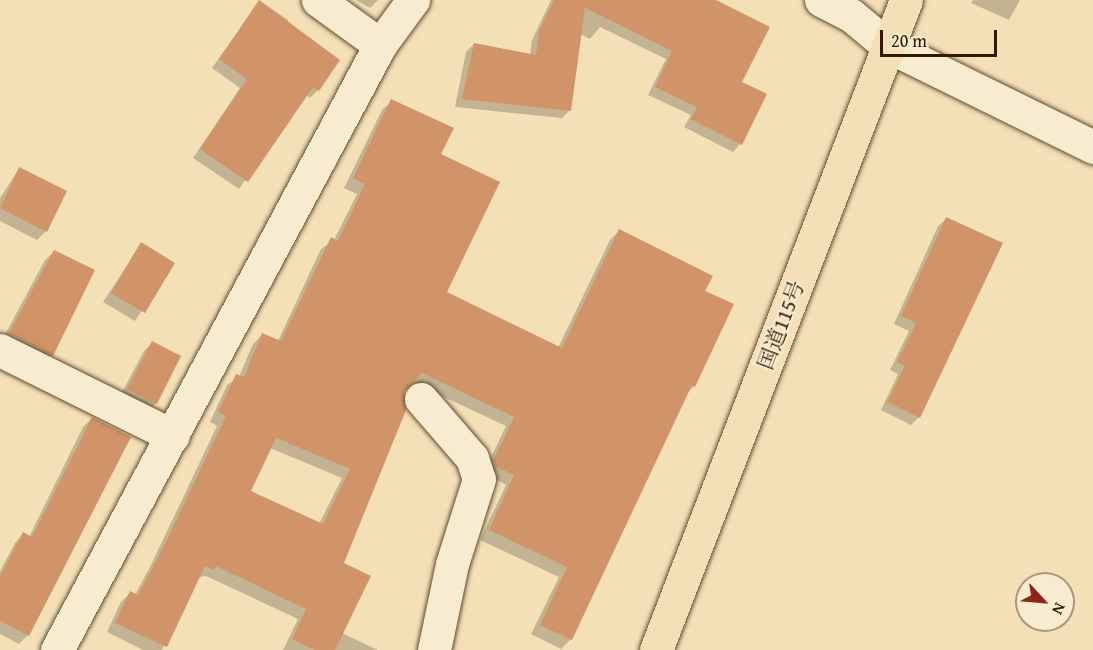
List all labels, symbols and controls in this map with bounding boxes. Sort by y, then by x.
scale bar [883,18,1000,56]
text: 20 m [891,27,927,54]
street label: 国道115号 [753,277,809,373]
north arrow [1015,572,1075,632]
text: N [1046,599,1073,619]

